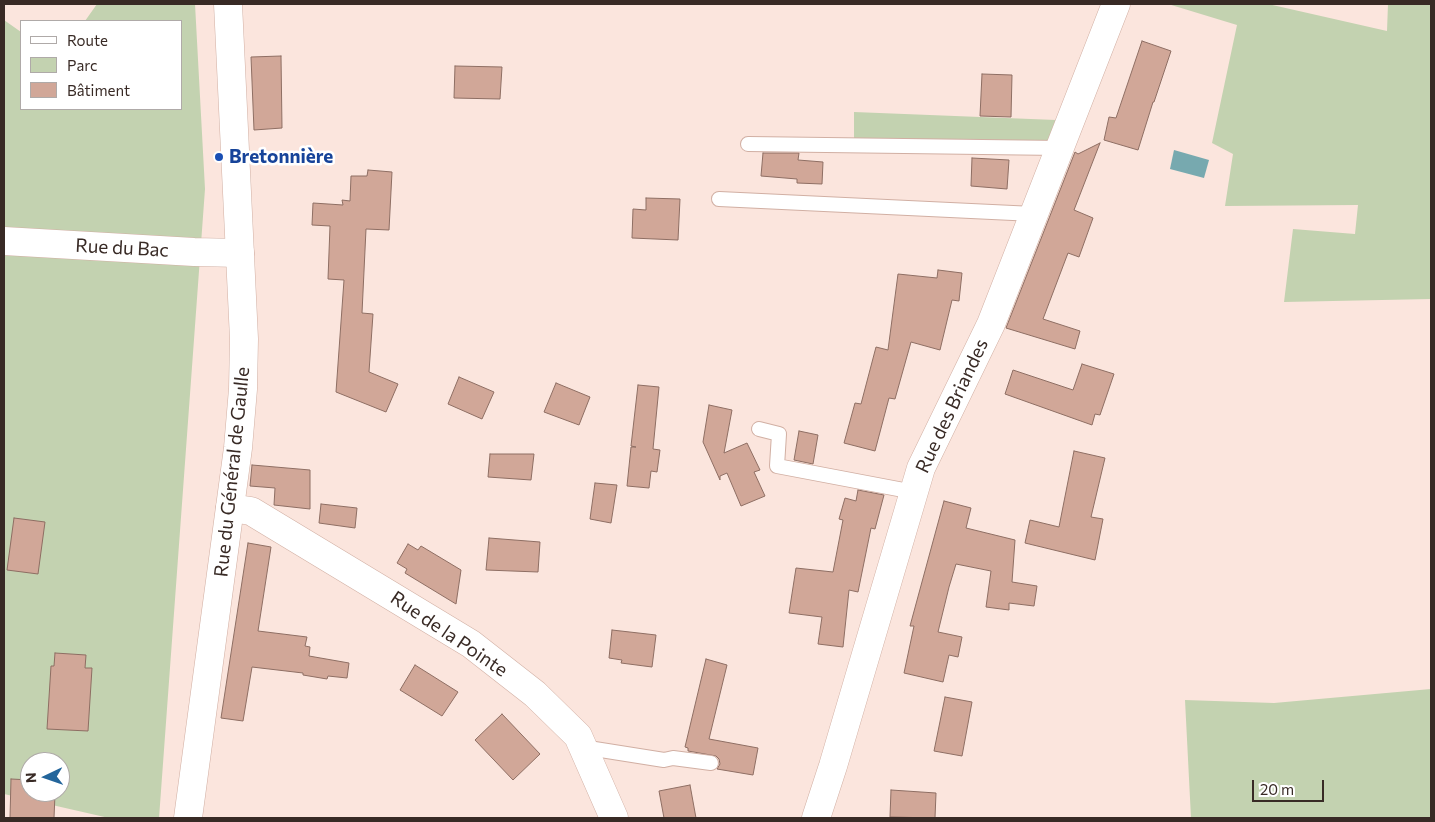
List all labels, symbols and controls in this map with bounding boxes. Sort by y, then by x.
legend [20,20,182,110]
text: Route [67,31,108,49]
text: Parc [67,56,97,74]
text: Bâtiment [67,81,130,99]
place label: Bretonnière [229,146,333,168]
marker: Bretonnière [213,151,225,163]
street label: Rue du Bac [75,234,169,262]
street label: Rue des Briandes [911,335,993,477]
street label: Rue du Général de Gaulle [210,366,254,578]
street label: Rue de la Pointe [386,586,512,682]
north arrow [20,752,70,802]
scale bar [1255,770,1328,802]
text: N [22,772,39,783]
text: 20 m [1260,780,1294,798]

